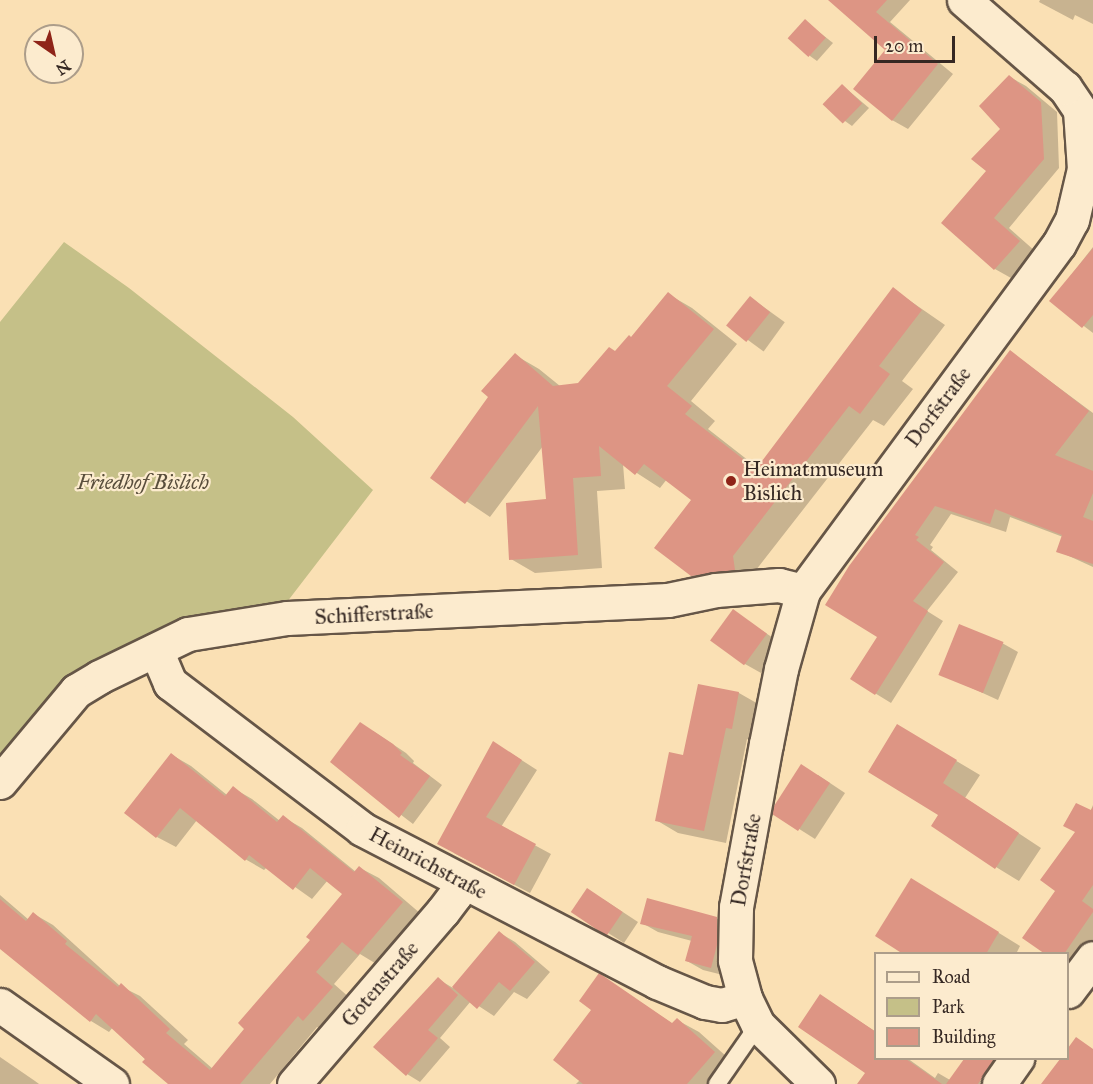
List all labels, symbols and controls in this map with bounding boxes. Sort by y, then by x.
north arrow [24,24,84,84]
scale bar [877,24,958,62]
text: 20 m [885,35,923,57]
text: N [52,56,74,79]
street label: Dorfstraße [900,362,976,452]
place label: Heimatmuseum Bislich [743,456,883,506]
park label: Friedhof Bislich [77,469,209,495]
marker: Heimatmuseum Bislich [724,474,738,488]
street label: Schifferstraße [314,598,434,630]
street label: Dorfstraße [725,812,767,908]
street label: Heinrichstraße [365,822,491,904]
street label: Gotenstraße [336,936,424,1032]
legend [874,952,1069,1060]
text: Road [932,966,970,988]
text: Park [932,996,965,1018]
text: Building [932,1026,995,1048]

